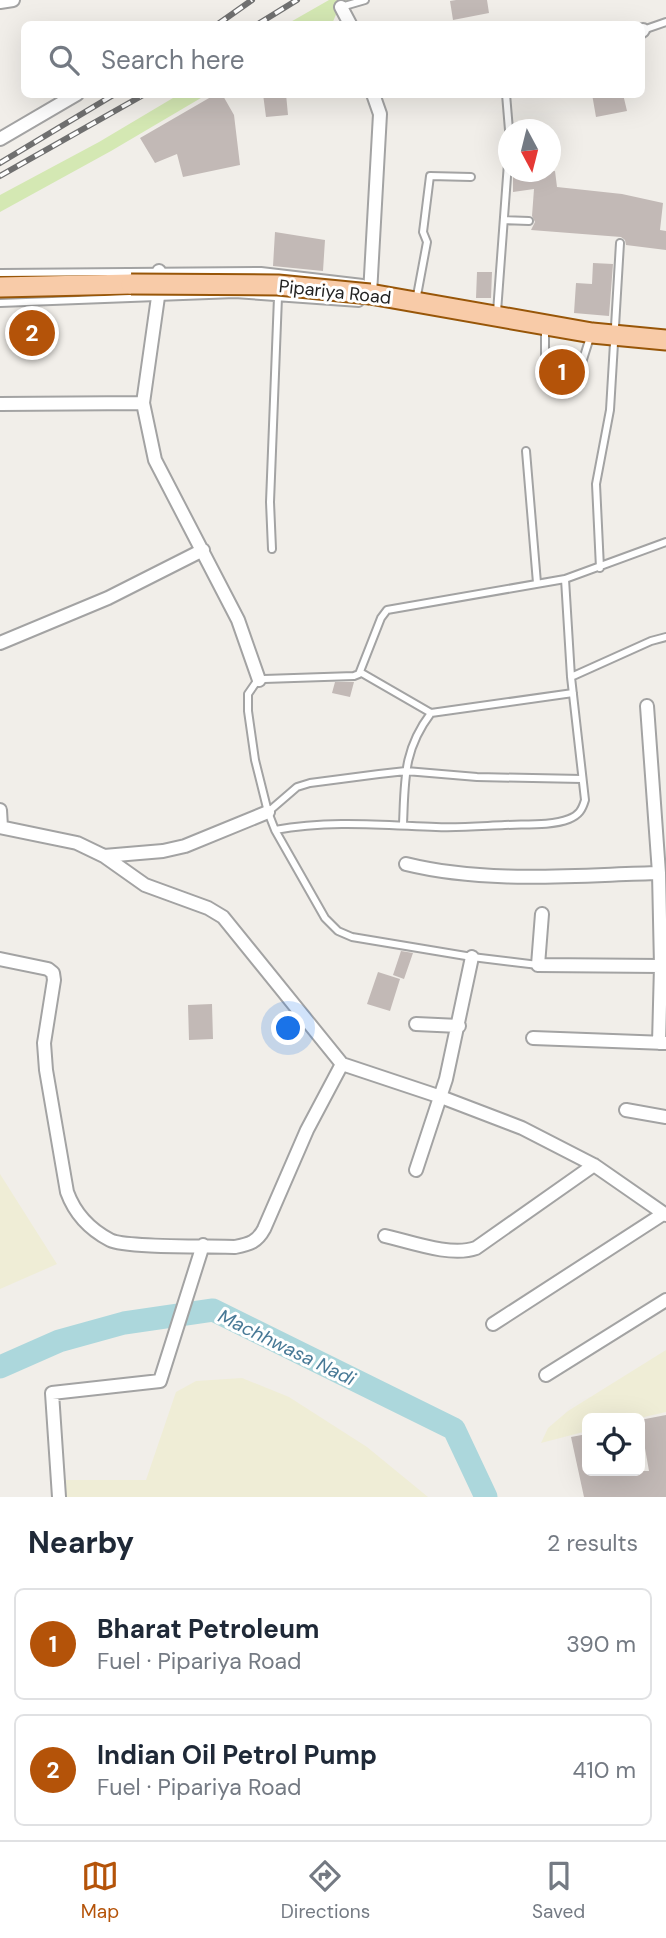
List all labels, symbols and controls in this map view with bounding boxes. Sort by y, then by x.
search box [21,21,645,98]
icon: search [45,41,83,79]
text: Search here [101,43,244,77]
north arrow [498,119,561,182]
street label: Pipariya Road [278,274,392,310]
pin: 2 [9,307,55,359]
pin: 1 [539,346,585,398]
your location [271,1011,305,1045]
water label: Machhwasa Nadi [214,1303,360,1392]
map controls [582,1413,645,1476]
button: locate [582,1413,645,1476]
text: Nearby [28,1523,134,1562]
text: 2 results [547,1528,638,1558]
text: Bharat Petroleum [97,1612,319,1646]
text: 1 [49,1629,57,1659]
text: 390 m [566,1629,636,1659]
text: Fuel · Pipariya Road [97,1646,302,1676]
text: Indian Oil Petrol Pump [97,1738,377,1772]
text: 2 [46,1755,60,1785]
text: 410 m [573,1755,636,1785]
text: Fuel · Pipariya Road [97,1772,302,1802]
tab: Map [81,1857,119,1924]
tab: Directions [281,1857,370,1924]
tab: Saved [532,1857,585,1924]

